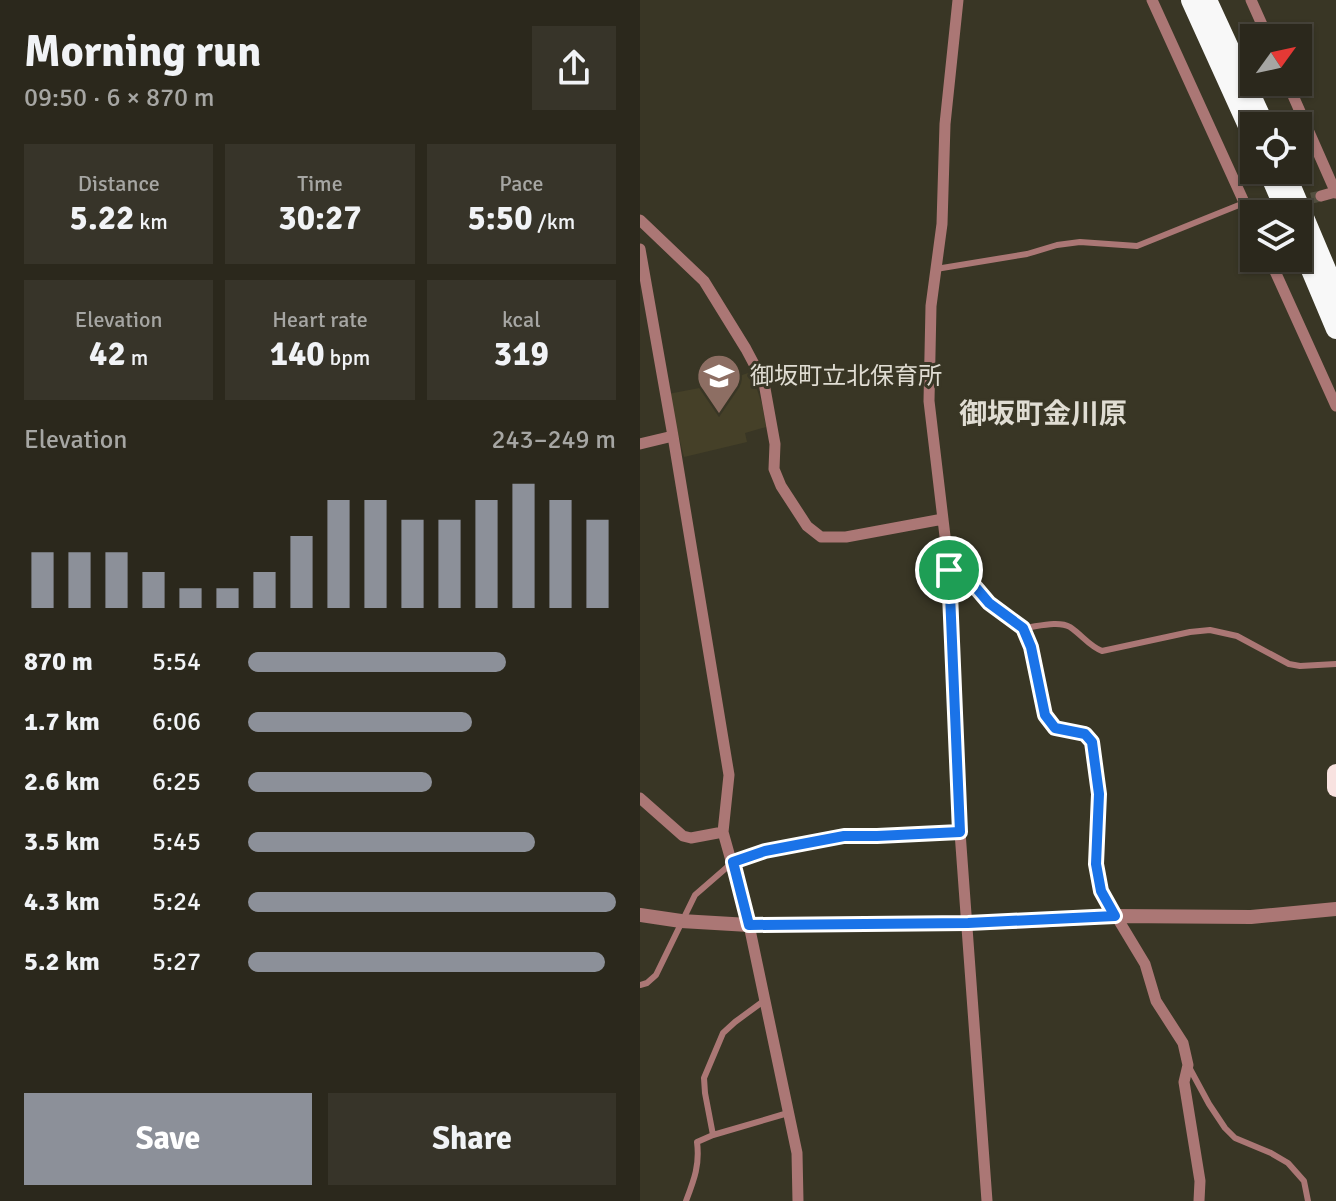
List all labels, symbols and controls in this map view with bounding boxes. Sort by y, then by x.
north arrow [1240,24,1312,96]
map controls [1240,24,1312,272]
text: Morning run [24,25,261,79]
button: share [532,26,616,110]
text: 09:50 · 6 × 870 m [24,82,215,114]
button: locate [1240,112,1312,184]
text: Distance [78,170,160,197]
text: Time [297,170,343,197]
text: Pace [499,170,543,197]
text: 5.22 [70,197,134,239]
text: 30:27 [278,197,362,239]
text: 5:50 [467,197,533,239]
button: layers [1240,200,1312,272]
text: km [134,208,168,235]
text: /km [533,208,575,235]
text: Elevation [75,306,162,333]
text: Heart rate [272,306,368,333]
text: kcal [502,306,541,333]
text: 42 [89,333,126,375]
text: 140 [270,333,325,375]
text: 319 [494,333,549,375]
text: m [126,344,148,371]
text: bpm [325,344,370,371]
school or university icon: 御坂町立北保育所 [695,352,743,415]
place label: 御坂町立北保育所 [750,361,942,391]
district label: 御坂町金川原 [959,397,1127,431]
text: Elevation [24,424,128,456]
text: 243–249 m [492,424,616,456]
pin [915,536,983,604]
icon: arrive [927,548,971,592]
text: 870 m [24,646,93,678]
text: 5:54 [152,646,201,678]
text: 1.7 km [24,706,100,738]
text: 6:06 [152,706,201,738]
text: 2.6 km [24,766,100,798]
text: 6:25 [152,766,201,798]
text: 3.5 km [24,826,100,858]
text: 5:45 [152,826,201,858]
text: 4.3 km [24,886,100,918]
text: 5:24 [152,886,201,918]
text: 5.2 km [24,946,100,978]
text: 5:27 [152,946,201,978]
button: Save [24,1093,312,1185]
button: Share [328,1093,616,1185]

